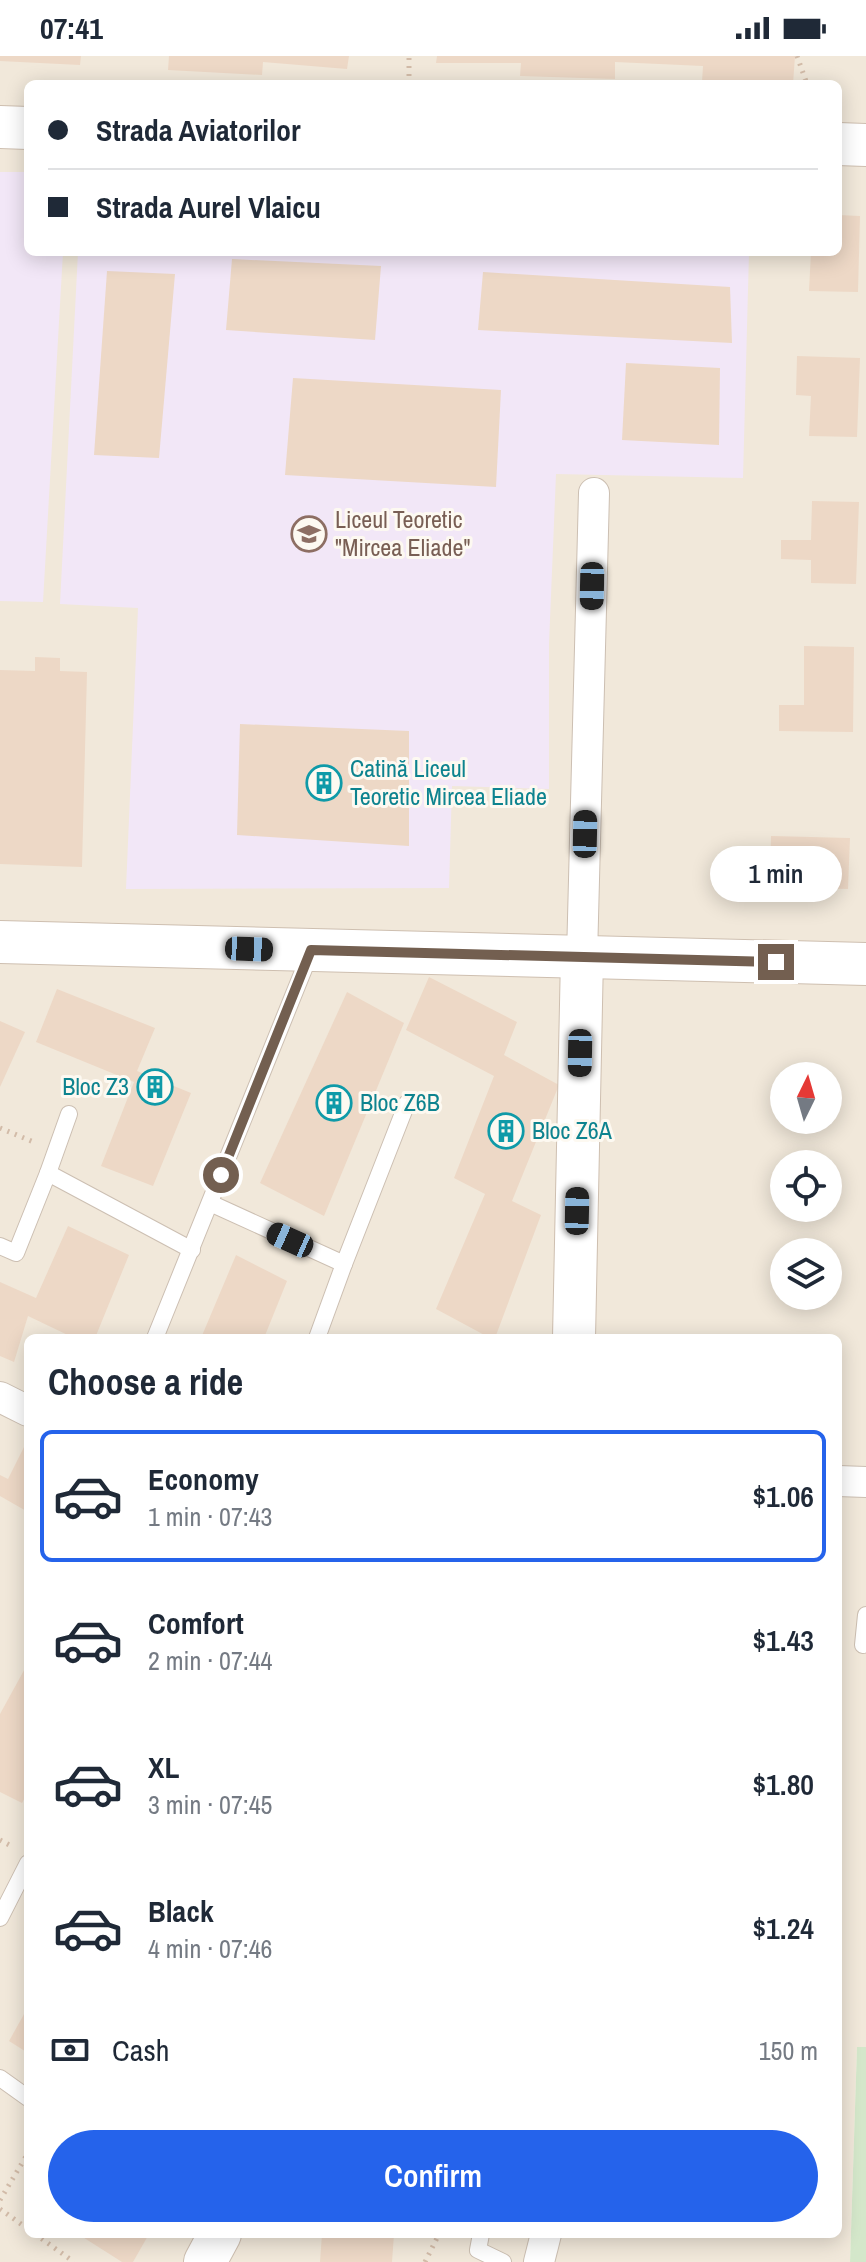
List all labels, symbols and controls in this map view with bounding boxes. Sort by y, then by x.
text: 07:41 [40,8,103,48]
text: Strada Aviatorilor [96,110,301,150]
text: Strada Aurel Vlaicu [96,187,321,227]
place label: Liceul Teoretic "Mircea Eliade" [335,503,470,563]
school or university icon: Liceul Teoretic "Mircea Eliade" [290,515,328,553]
car [580,562,604,610]
place label: Catină Liceul Teoretic Mircea Eliade [350,752,547,812]
building icon: Catină Liceul Teoretic Mircea Eliade [305,764,343,802]
car [573,810,597,858]
callout: 1 min [710,846,842,902]
text: 1 min [749,856,803,891]
car [225,936,273,962]
route end [758,944,794,980]
car [568,1029,592,1077]
north arrow [770,1062,842,1134]
map controls [770,1062,842,1310]
building icon: Bloc Z3 [136,1068,174,1106]
place label: Bloc Z3 [62,1070,129,1102]
building icon: Bloc Z6B [315,1084,353,1122]
place label: Bloc Z6B [360,1086,440,1118]
building icon: Bloc Z6A [487,1112,525,1150]
place label: Bloc Z6A [532,1114,613,1146]
button: locate [770,1150,842,1222]
route start [203,1157,239,1193]
car [565,1187,589,1235]
car [263,1219,317,1261]
button: layers [770,1238,842,1310]
text: Choose a ride [48,1358,243,1406]
text: Economy [148,1459,259,1499]
icon: car [52,1460,124,1532]
text: $1.06 [752,1476,814,1516]
text: 1 min · 07:43 [148,1499,272,1534]
text: Comfort [148,1603,244,1643]
icon: car [52,1604,124,1676]
text: $1.43 [752,1620,814,1660]
text: 2 min · 07:44 [148,1643,272,1678]
text: XL [148,1747,179,1787]
icon: car [52,1748,124,1820]
text: $1.80 [752,1764,814,1804]
text: 3 min · 07:45 [148,1787,272,1822]
text: Black [148,1891,214,1931]
icon: car [52,1892,124,1964]
text: $1.24 [752,1908,814,1948]
text: 4 min · 07:46 [148,1931,272,1966]
icon: cash [48,2028,92,2072]
text: Cash [112,2030,169,2070]
text: 150 m [759,2033,818,2068]
button: Confirm [48,2130,818,2222]

